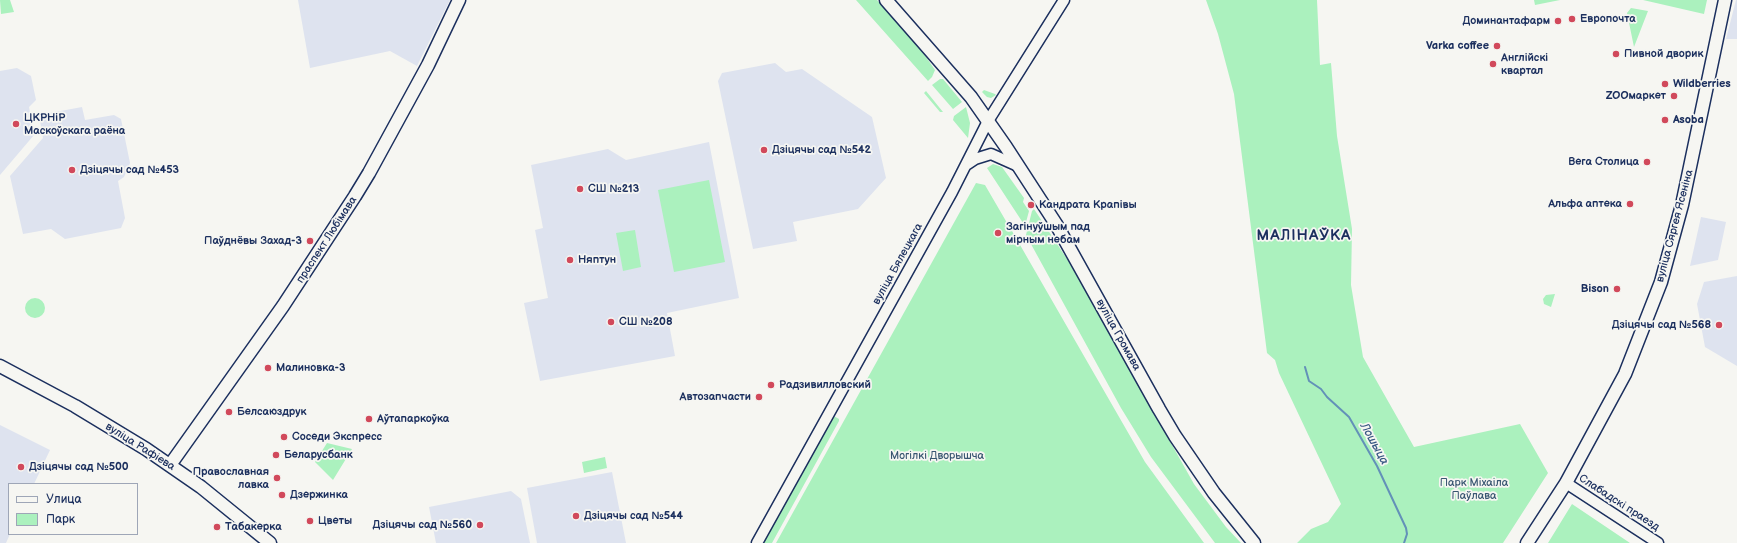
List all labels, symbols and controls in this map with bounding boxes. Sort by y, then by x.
place label: Европочта [1580,12,1636,26]
place label: Доминантафарм [1463,14,1550,28]
marker: Европочта [1567,14,1577,24]
marker: Доминантафарм [1553,16,1563,26]
place label: Varka coffee [1426,39,1489,53]
marker: Varka coffee [1492,41,1502,51]
place label: Пивной дворик [1624,47,1703,61]
marker: Пивной дворик [1611,49,1621,59]
place label: Англійскі квартал [1501,51,1548,77]
marker: Англійскі квартал [1488,59,1498,69]
place label: Wildberries [1673,77,1731,91]
marker: Wildberries [1660,79,1670,89]
place label: ZOOмаркет [1606,89,1666,103]
marker: ZOOмаркет [1669,91,1679,101]
place label: ЦКРНіР Маскоўскага раёна [24,111,125,137]
place label: Asoba [1673,113,1704,127]
marker: Asoba [1660,115,1670,125]
marker: ЦКРНіР Маскоўскага раёна [11,119,21,129]
place label: Дзіцячы сад №542 [772,143,871,157]
marker: Дзіцячы сад №542 [759,145,769,155]
place label: Вега Столица [1568,155,1639,169]
marker: Вега Столица [1642,157,1652,167]
place label: Дзіцячы сад №453 [80,163,179,177]
marker: Дзіцячы сад №453 [67,165,77,175]
street label: вуліца Сяргея Ясеніна [1654,168,1696,284]
place label: СШ №213 [588,182,639,196]
marker: СШ №213 [575,184,585,194]
street label: праспект Любімава [294,194,360,286]
place label: Альфа аптека [1548,197,1622,211]
place label: Кандрата Крапівы [1039,198,1137,212]
marker: Альфа аптека [1625,199,1635,209]
marker: Кандрата Крапівы [1026,200,1036,210]
place label: Загінуўшым пад мірным небам [1006,220,1090,246]
street label: вуліца Бялецкага [870,221,926,307]
district label: МАЛІНАЎКА [1257,227,1351,245]
marker: Загінуўшым пад мірным небам [993,228,1003,238]
place label: Паўднёвы Захад-3 [204,234,302,248]
marker: Паўднёвы Захад-3 [305,236,315,246]
place label: Няптун [578,253,616,267]
marker: Няптун [565,255,575,265]
place label: Bison [1581,282,1609,296]
marker: Bison [1612,284,1622,294]
street label: вуліца Громава [1093,297,1143,373]
place label: СШ №208 [619,315,673,329]
marker: СШ №208 [606,317,616,327]
place label: Дзіцячы сад №568 [1612,318,1711,332]
marker: Дзіцячы сад №568 [1714,320,1724,330]
place label: Малиновка-3 [276,361,345,375]
marker: Малиновка-3 [263,363,273,373]
place label: Радзивилловский [779,378,871,392]
marker: Радзивилловский [766,380,776,390]
place label: Автозапчасти [680,390,751,404]
marker: Автозапчасти [754,392,764,402]
place label: Белсаюздрук [237,405,307,419]
marker: Белсаюздрук [224,407,234,417]
place label: Аўтапаркоўка [377,412,449,426]
marker: Аўтапаркоўка [364,414,374,424]
street label: вуліца Рафіева [103,420,177,474]
water label: Лошыца [1357,420,1391,468]
place label: Соседи Экспресс [292,430,382,444]
marker: Соседи Экспресс [279,432,289,442]
place label: Беларусбанк [284,448,353,462]
park label: Могілкі Дворышча [890,449,984,463]
marker: Беларусбанк [271,450,281,460]
place label: Дзіцячы сад №500 [29,460,129,474]
marker: Дзіцячы сад №500 [16,462,26,472]
place label: Православная лавка [193,465,269,491]
street label: Слабадскі праезд [1576,472,1662,534]
marker: Православная лавка [272,473,282,483]
park label: Парк Міхаіла Паўлава [1440,476,1508,502]
legend [8,483,138,535]
place label: Дзержинка [290,488,348,502]
marker: Дзержинка [277,490,287,500]
text: Улица [46,492,82,507]
place label: Дзіцячы сад №544 [584,509,683,523]
marker: Дзіцячы сад №544 [571,511,581,521]
text: Парк [46,512,75,527]
place label: Цветы [318,514,352,528]
marker: Цветы [305,516,315,526]
place label: Дзіцячы сад №560 [372,518,472,532]
place label: Табакерка [225,520,282,534]
marker: Дзіцячы сад №560 [475,520,485,530]
marker: Табакерка [212,522,222,532]

